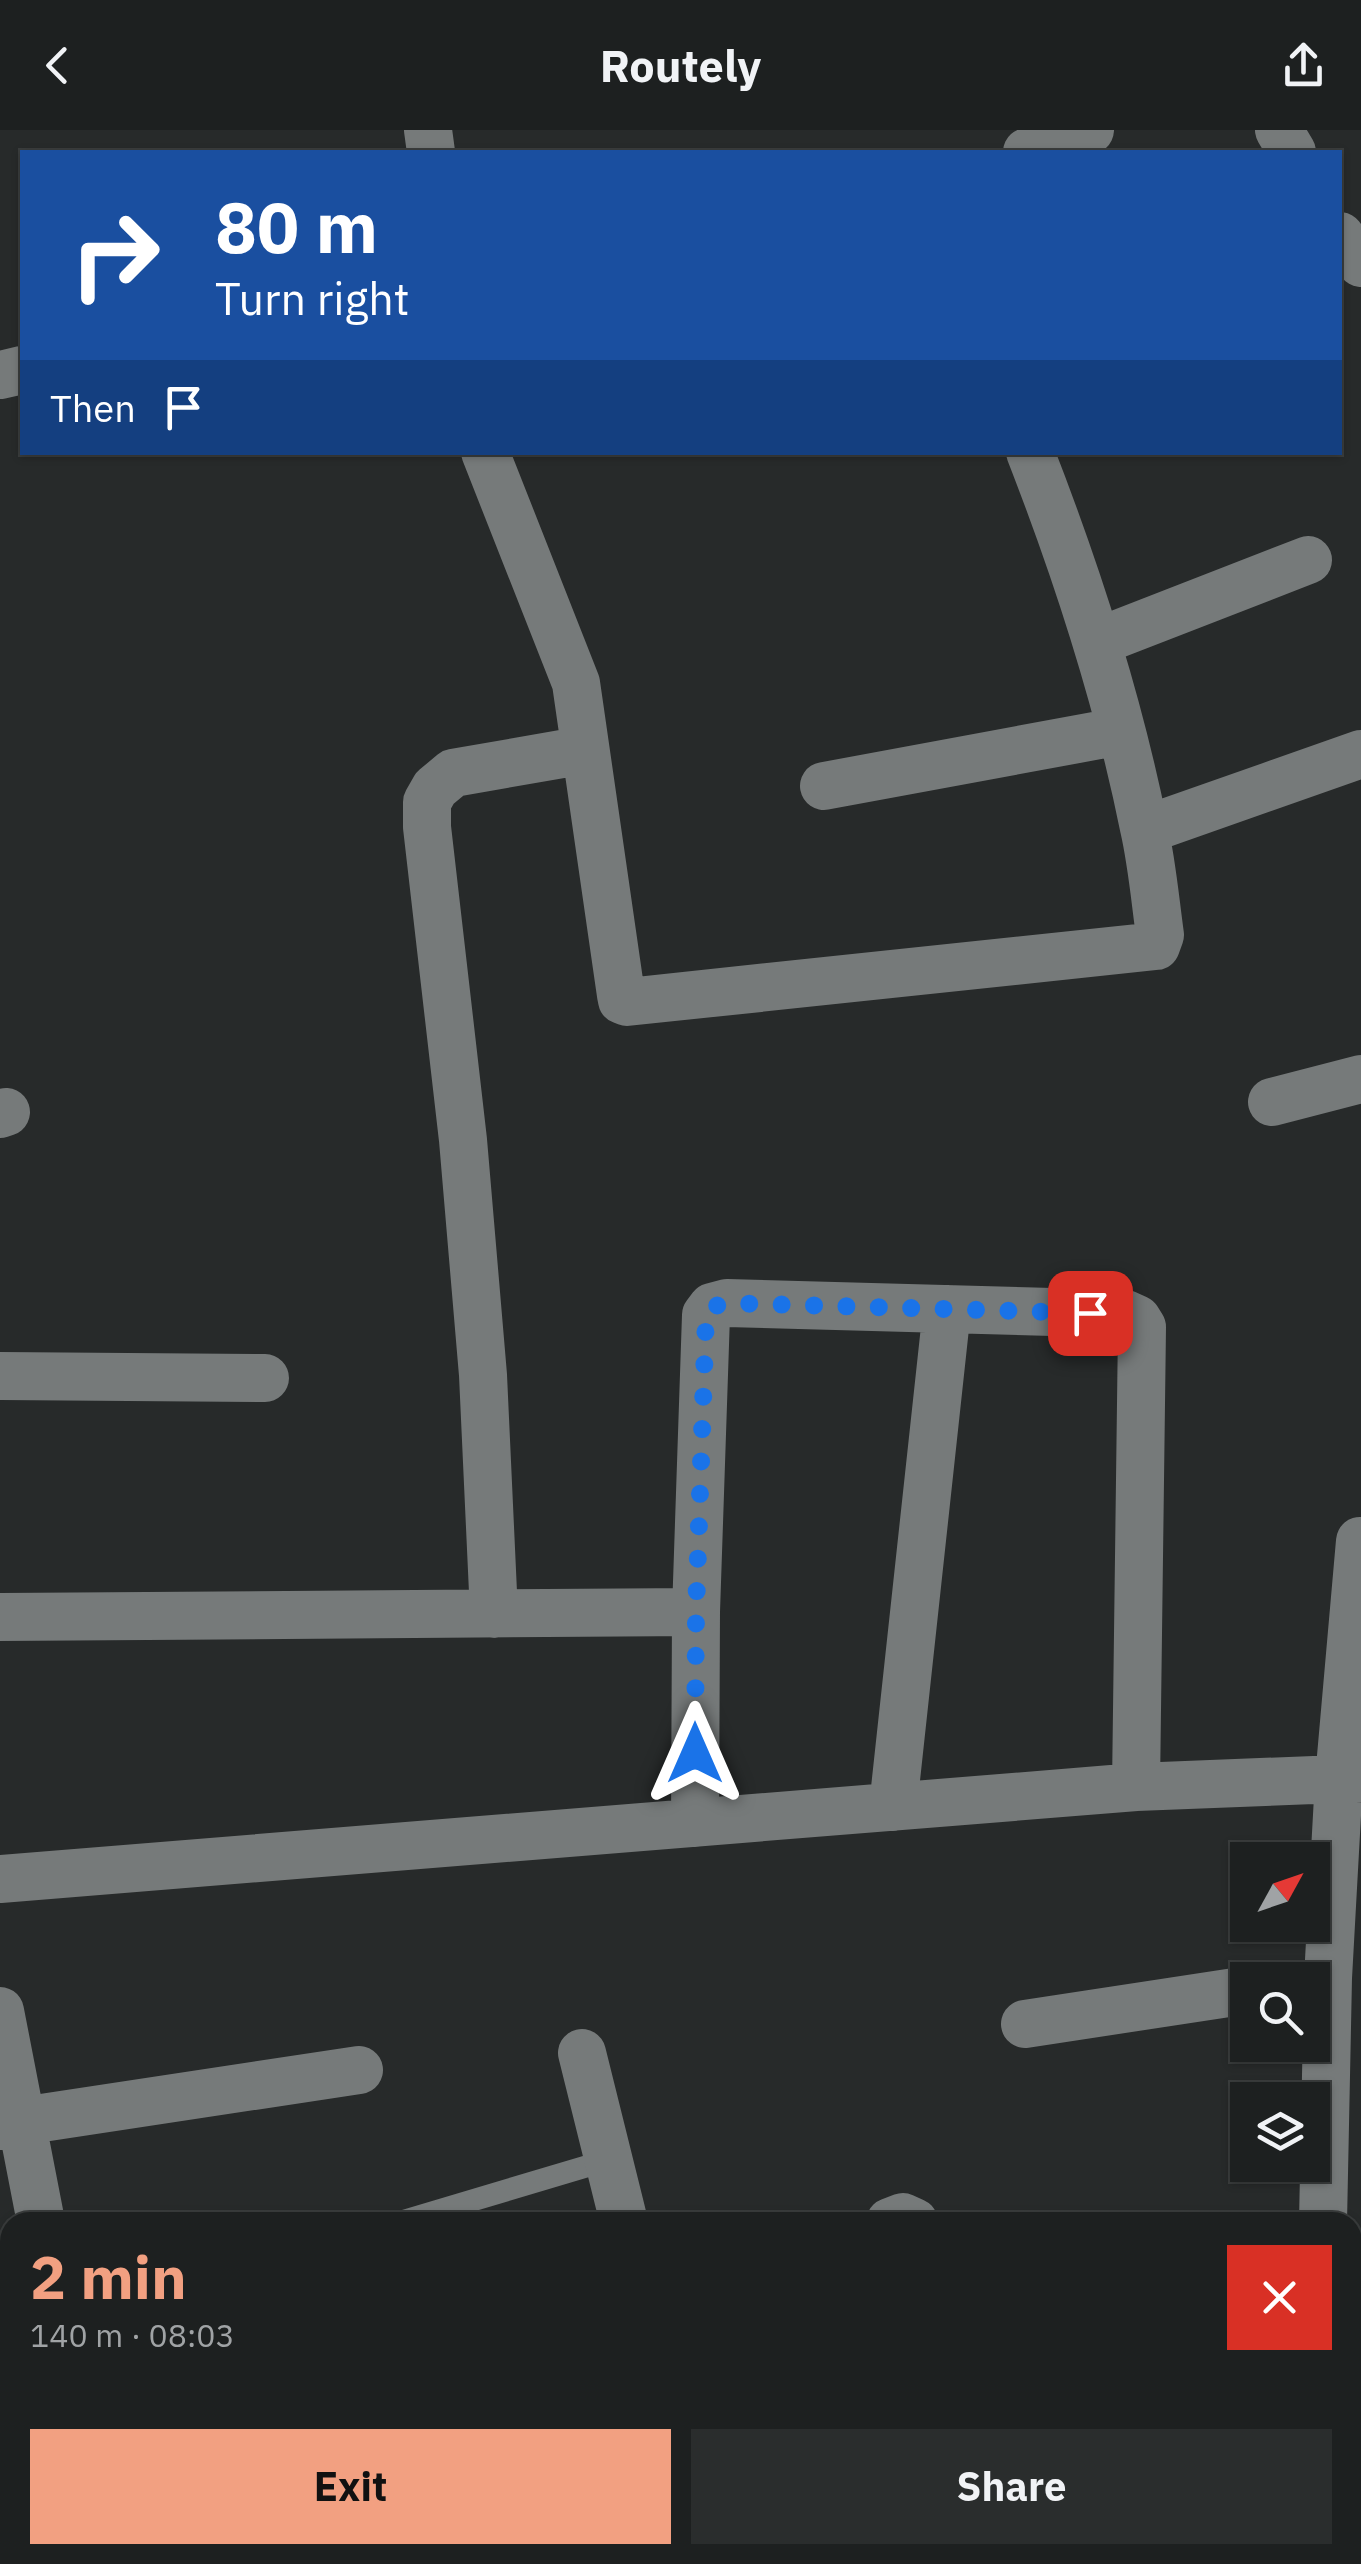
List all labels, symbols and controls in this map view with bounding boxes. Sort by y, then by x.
text: Routely [600,36,761,94]
icon: back [30,38,85,93]
icon: share [1276,38,1331,93]
text: 80 m [215,181,378,272]
icon: right [50,190,180,320]
text: Turn right [215,269,410,327]
icon: arrive [156,380,211,435]
text: Then [50,383,136,432]
pin [1048,1271,1133,1356]
icon: arrive [1063,1286,1118,1341]
position arrow [643,1701,747,1805]
north arrow [1230,1842,1330,1942]
map controls [1230,1842,1330,2182]
button: search [1230,1962,1330,2062]
button: layers [1230,2082,1330,2182]
text: 2 min [30,2237,187,2316]
button: close [1227,2245,1332,2350]
text: 140 m · 08:03 [30,2314,235,2356]
button: Exit [30,2429,671,2544]
button: Share [691,2429,1332,2544]

